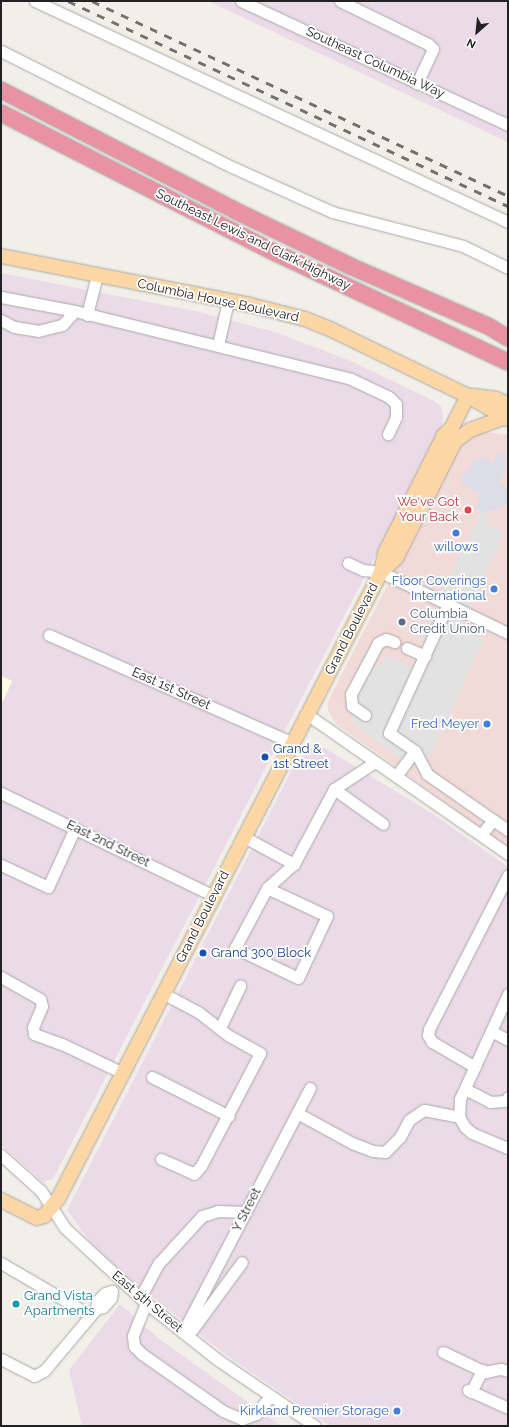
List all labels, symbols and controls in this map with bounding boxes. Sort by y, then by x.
north arrow [457,12,497,52]
street label: Southeast Columbia Way [303,24,447,102]
text: N [465,35,478,51]
street label: Southeast Lewis and Clark Highway [153,186,353,294]
street label: Columbia House Boulevard [136,276,300,326]
place label: We've Got Your Back [397,495,459,526]
marker: We've Got Your Back [462,504,474,516]
marker: willows [451,528,461,538]
place label: willows [434,539,478,555]
place label: Floor Coverings International [391,574,486,605]
street label: Grand Boulevard [322,580,382,678]
marker: Floor Coverings International [489,584,499,594]
place label: Columbia Credit Union [410,607,485,638]
marker: Columbia Credit Union [397,617,407,627]
street label: East 1st Street [129,665,213,713]
place label: Fred Meyer [411,716,479,732]
marker: Fred Meyer [482,719,492,729]
place label: Grand & 1st Street [273,742,329,773]
marker: Grand & 1st Street [260,752,270,762]
street label: East 2nd Street [64,817,152,871]
street label: Grand Boulevard [173,868,233,966]
place label: Grand 300 Block [211,945,311,961]
marker: Grand 300 Block [198,948,208,958]
street label: Y Street [229,1185,265,1235]
street label: East 5th Street [109,1268,185,1336]
place label: Grand Vista Apartments [24,1289,95,1320]
marker: Grand Vista Apartments [11,1299,21,1309]
place label: Kirkland Premier Storage [239,1403,389,1419]
marker: Kirkland Premier Storage [392,1406,402,1416]

